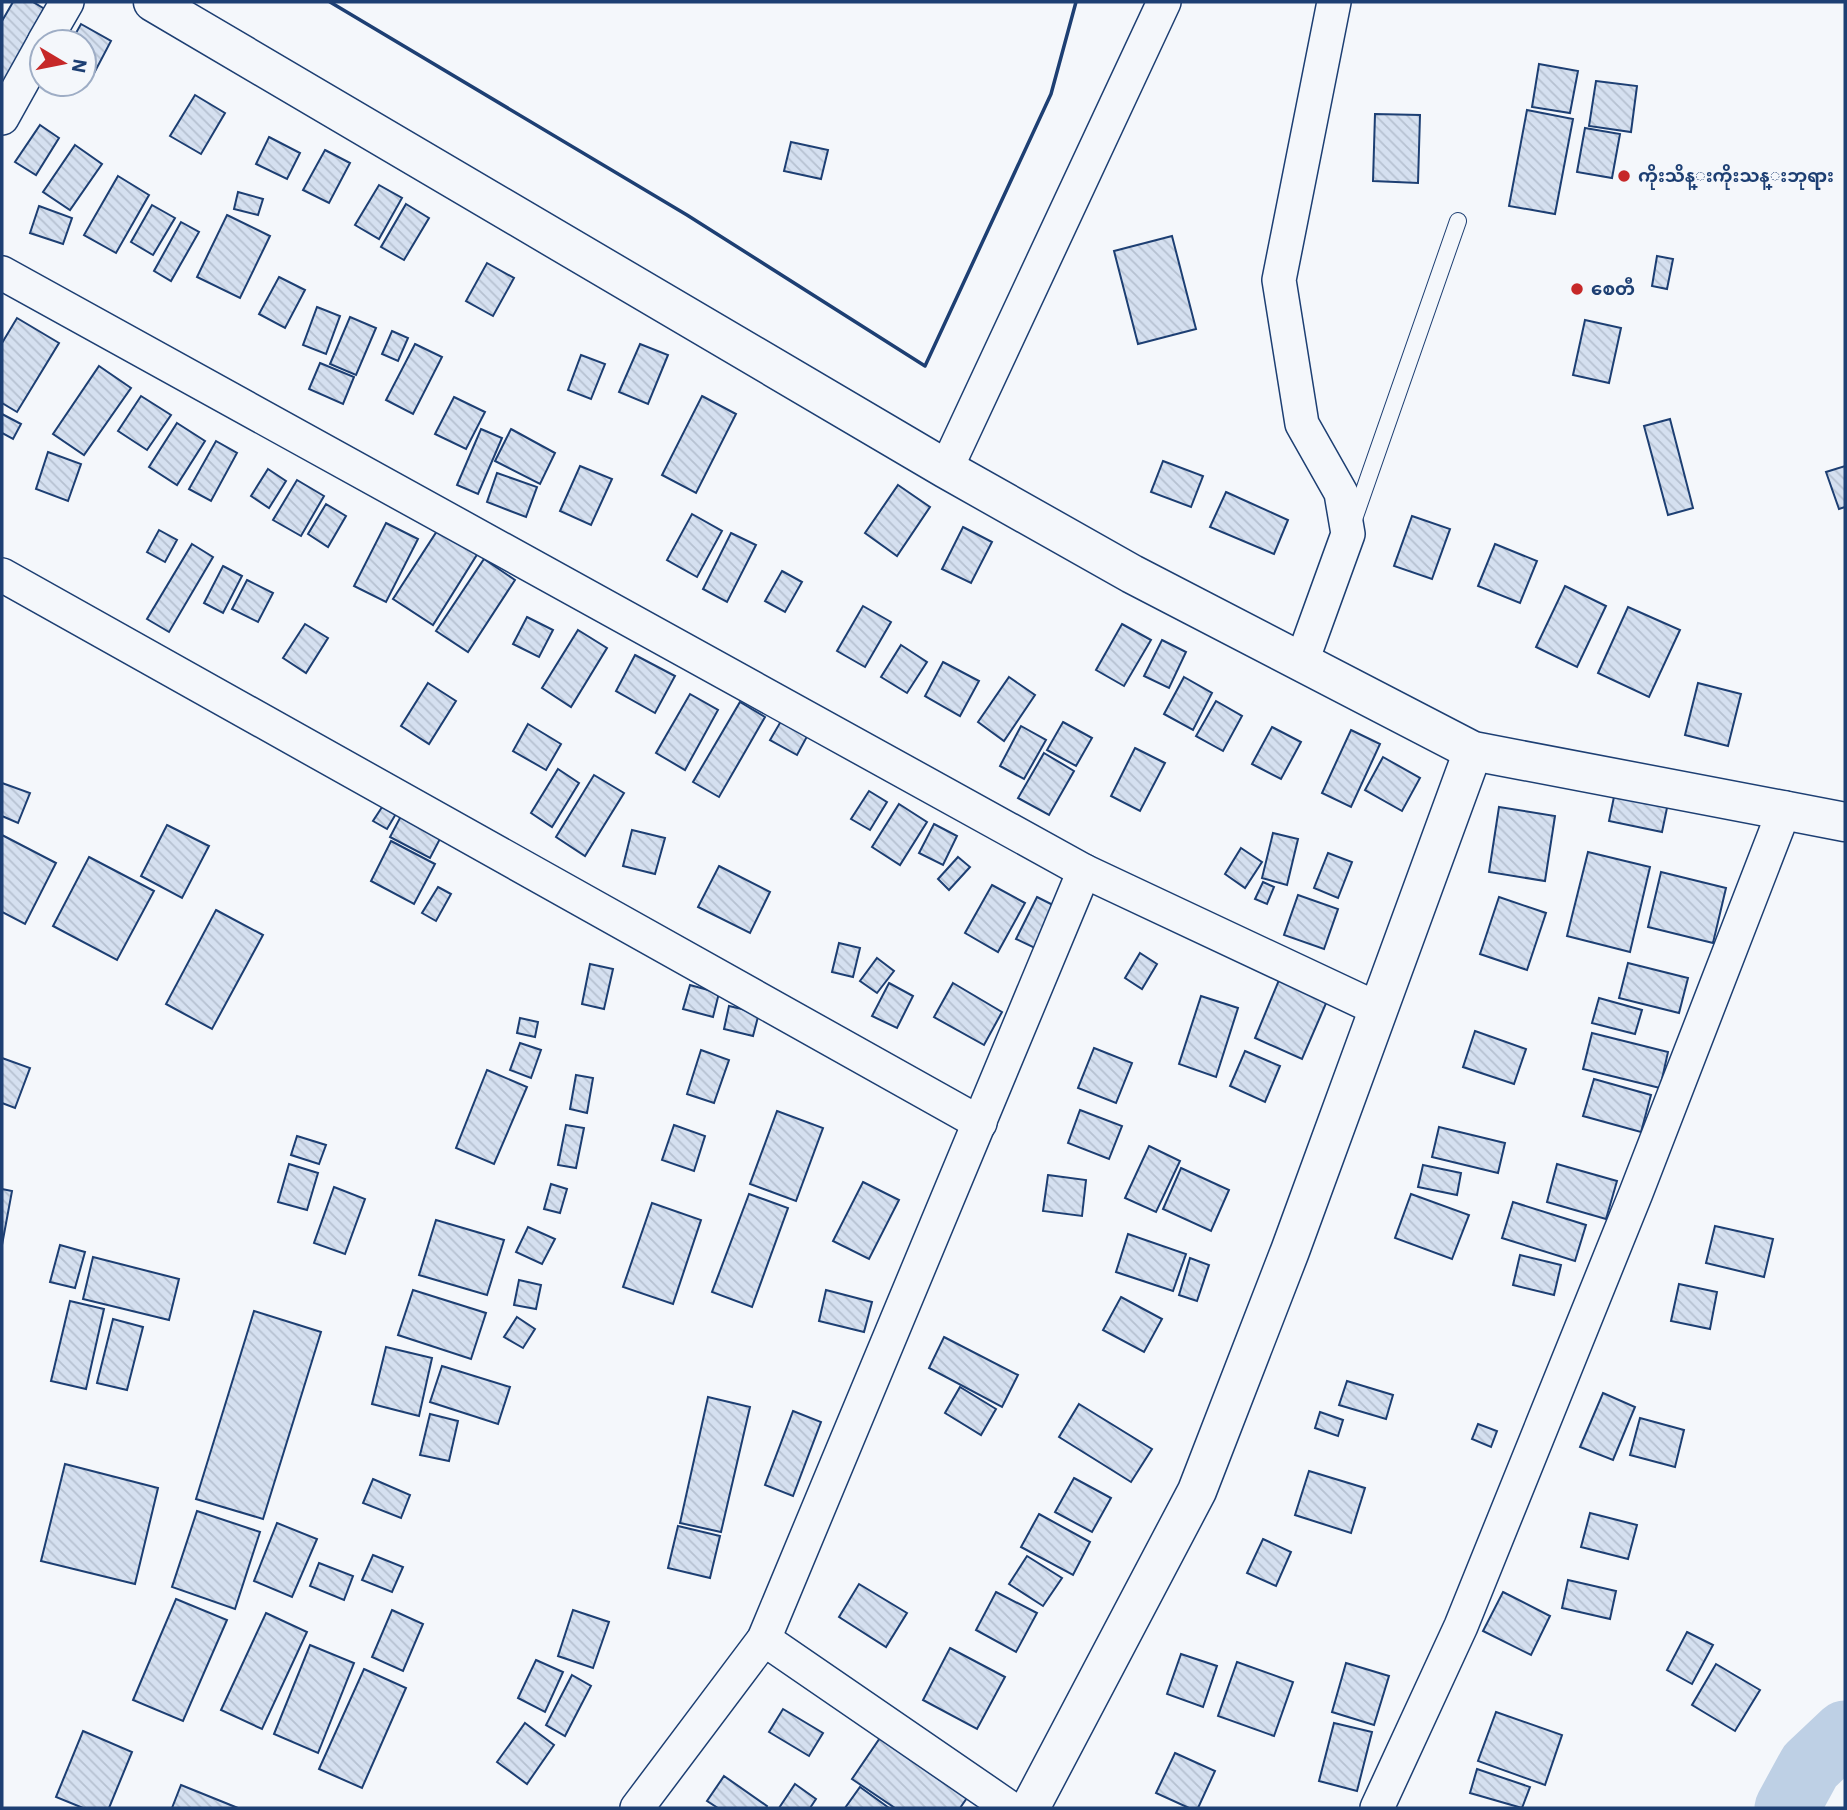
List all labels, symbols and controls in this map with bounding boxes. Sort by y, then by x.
north arrow [28,28,98,98]
text: N [67,57,93,75]
place label: ကိုးသိန္းကိုးသန္းဘုရား [1638,164,1834,190]
marker: ကိုးသိန္းကိုးသန္းဘုရား [1616,168,1632,184]
place label: စေတီ [1591,277,1635,300]
marker: စေတီ [1569,281,1585,297]

